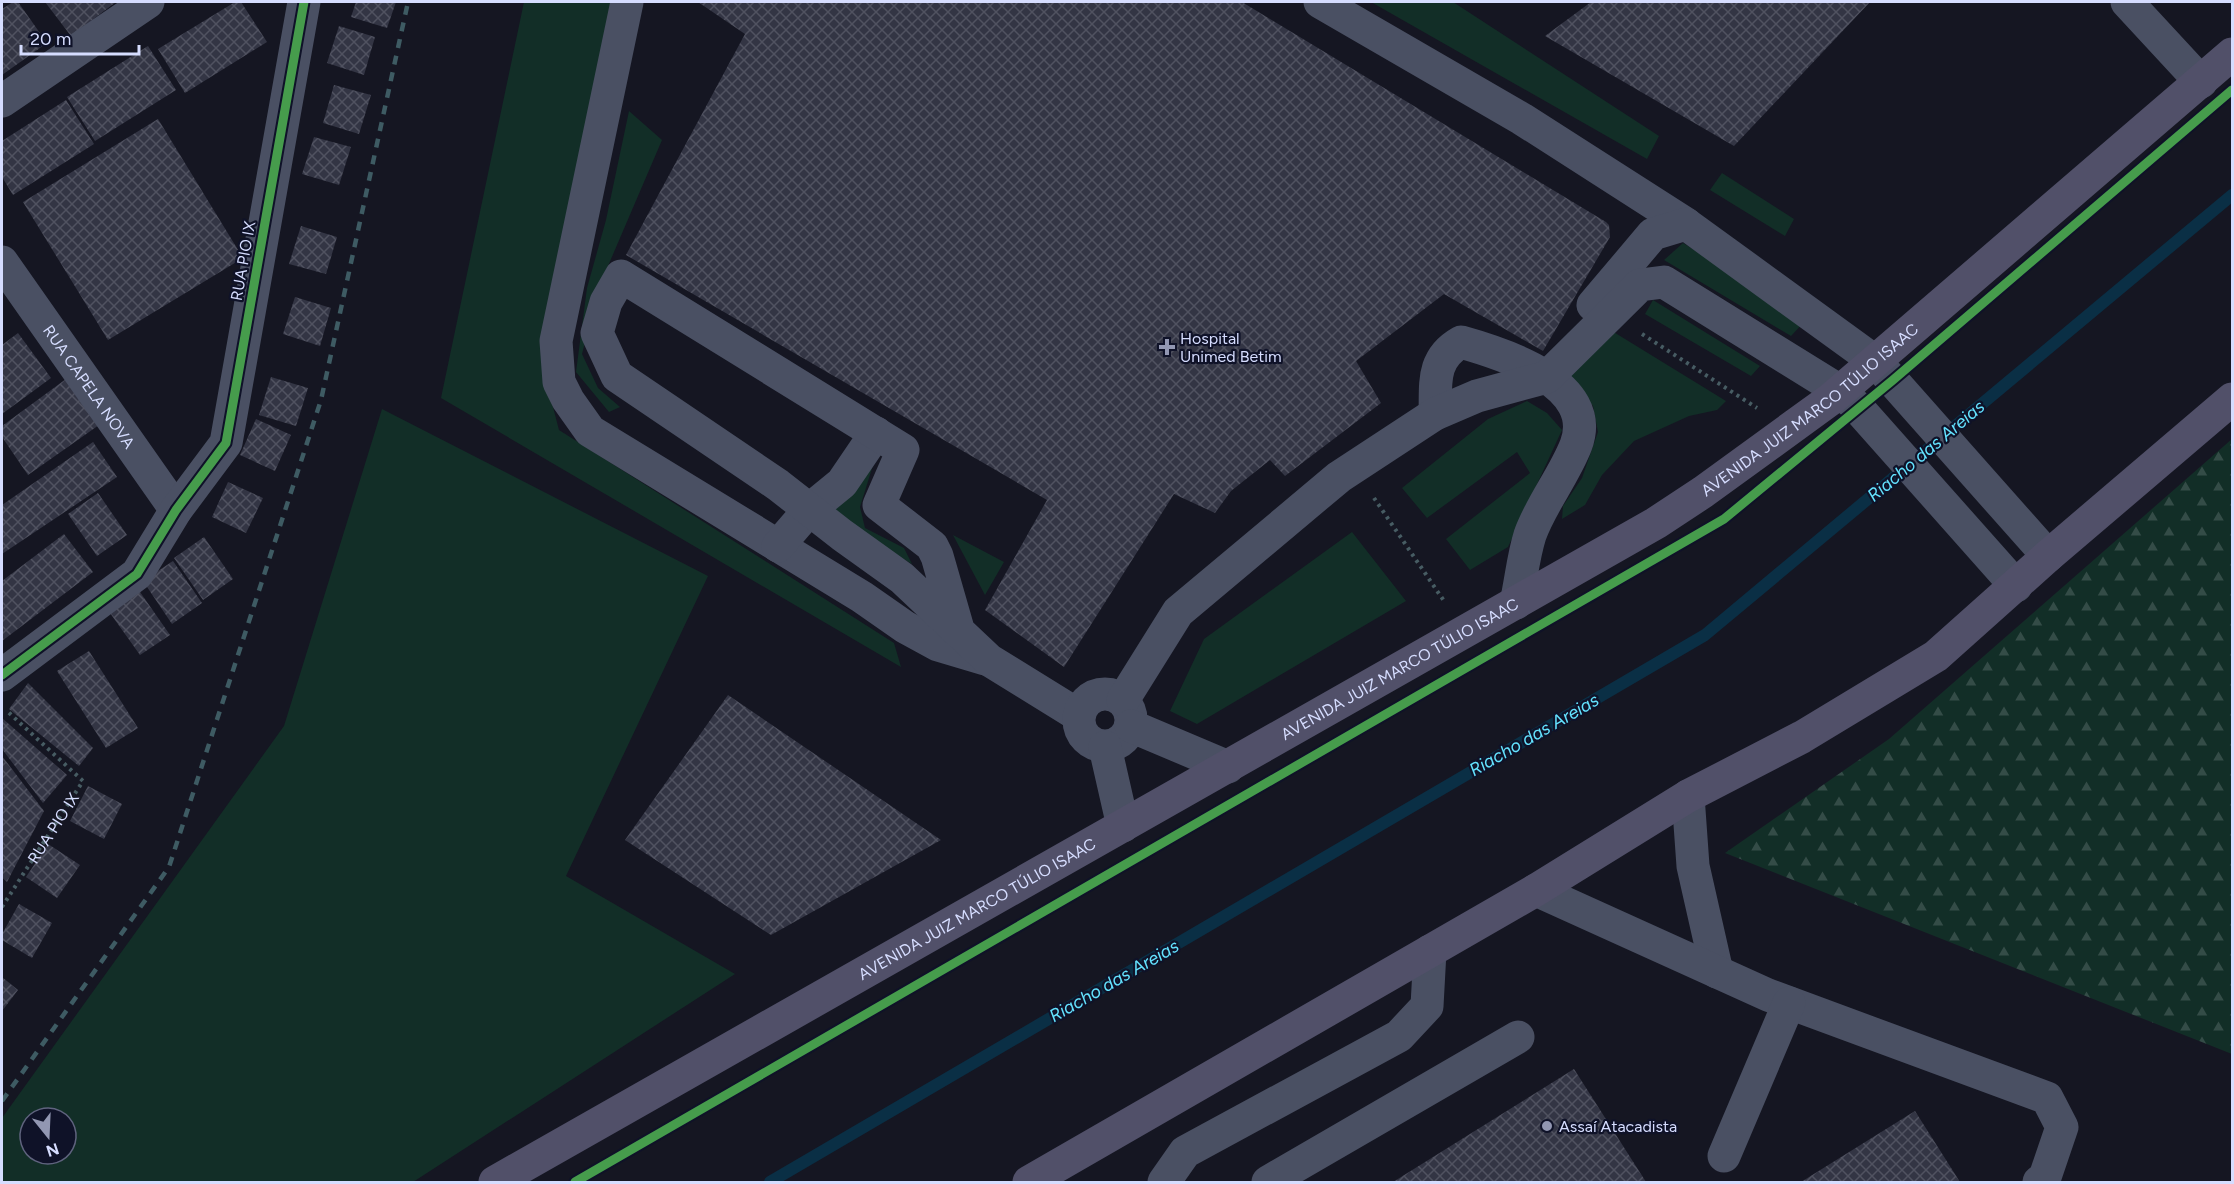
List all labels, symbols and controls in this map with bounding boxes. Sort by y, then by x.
scale bar [21,18,140,56]
text: 20 m [30,28,71,50]
street label: RUA PIO IX [227,220,259,302]
street label: AVENIDA JUIZ MARCO TÚLIO ISAAC [1697,319,1922,500]
street label: RUA CAPELA NOVA [40,321,139,452]
place label: Hospital Unimed Betim [1180,329,1282,366]
marker: Hospital Unimed Betim [1158,338,1176,356]
water label: Riacho das Areias [1863,395,1990,506]
street label: AVENIDA JUIZ MARCO TÚLIO ISAAC [1277,594,1522,744]
water label: Riacho das Areias [1465,689,1603,781]
street label: RUA PIO IX [23,789,83,867]
street label: AVENIDA JUIZ MARCO TÚLIO ISAAC [855,834,1099,983]
water label: Riacho das Areias [1045,935,1183,1027]
north arrow [18,1106,78,1166]
place label: Assaí Atacadista [1559,1117,1677,1136]
marker: Assaí Atacadista [1540,1119,1554,1133]
text: N [44,1139,61,1161]

